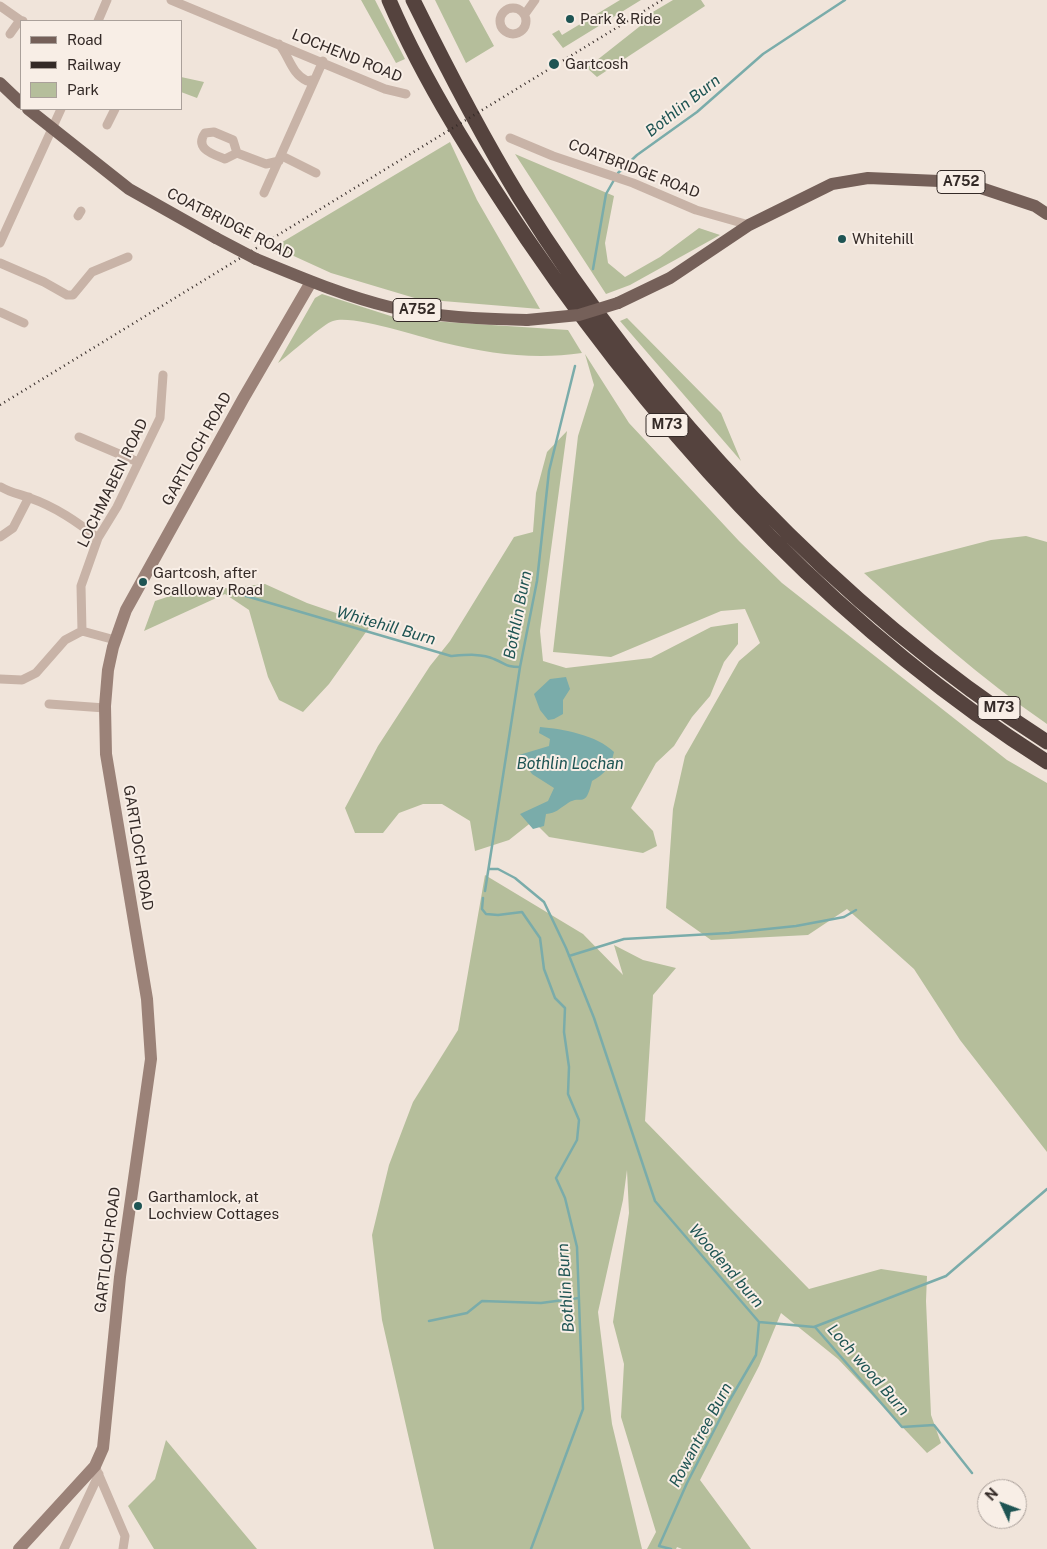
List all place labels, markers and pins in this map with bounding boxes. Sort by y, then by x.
place label: Park & Ride [580,10,661,28]
marker: Park & Ride [564,13,576,25]
place label: Gartcosh [565,55,628,73]
marker: Gartcosh [547,57,561,71]
place label: Whitehill [852,230,914,248]
marker: Whitehill [836,233,848,245]
place label: Gartcosh, after Scalloway Road [153,564,263,599]
marker: Gartcosh, after Scalloway Road [137,576,149,588]
place label: Garthamlock, at Lochview Cottages [148,1188,279,1223]
marker: Garthamlock, at Lochview Cottages [132,1200,144,1212]

